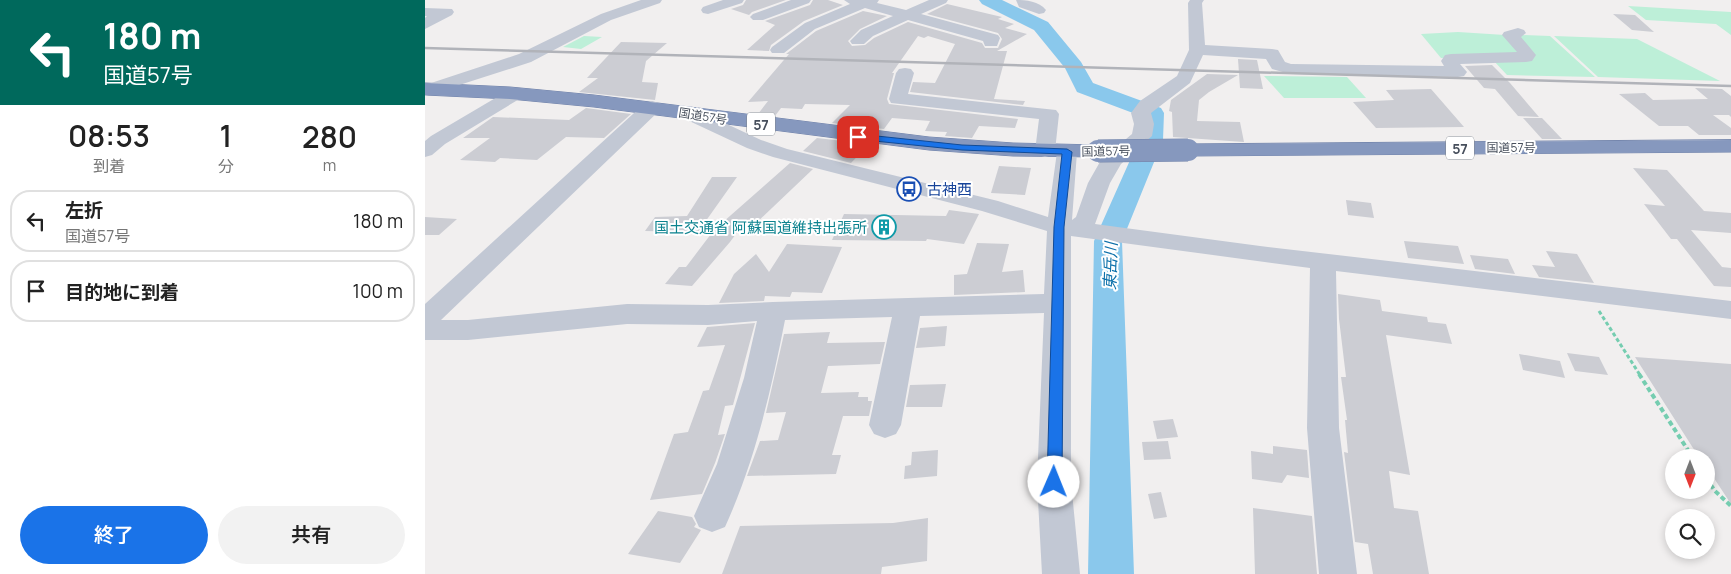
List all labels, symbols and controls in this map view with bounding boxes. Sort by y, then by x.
text: 180 m [103,12,201,60]
icon: left [20,20,85,85]
text: 国道57号 [103,60,193,90]
street label: 国道57号 [677,104,729,128]
road number: 57 [747,112,775,136]
text: 08:53 [68,115,150,156]
text: 1 [220,115,232,156]
text: 280 [302,116,357,157]
pin [837,116,879,158]
icon: arrive [844,123,872,151]
road number: 57 [1446,136,1474,160]
street label: 国道57号 [1487,139,1535,156]
street label: 国道57号 [1081,142,1131,160]
text: m [323,154,336,176]
text: 到着 [93,155,125,177]
text: 分 [218,155,234,177]
bus stop icon: 古神西 [896,176,922,202]
place label: 古神西 [927,179,972,200]
text: 左折 [65,197,103,223]
icon: left [22,207,50,235]
text: 180 m [353,208,403,234]
building icon: 国土交通省 阿蘇国道維持出張所 [871,214,897,240]
place label: 国土交通省 阿蘇国道維持出張所 [654,217,867,238]
text: 国道57号 [65,225,130,247]
water label: 東岳川 [1098,240,1122,290]
icon: arrive [22,277,50,305]
text: 100 m [352,278,403,304]
text: 目的地に到着 [65,279,179,305]
north arrow [1665,449,1715,499]
map controls [1665,449,1715,559]
position arrow [1027,455,1079,507]
button: 終了 [20,506,208,564]
button: 共有 [218,506,405,564]
button: search [1665,509,1715,559]

